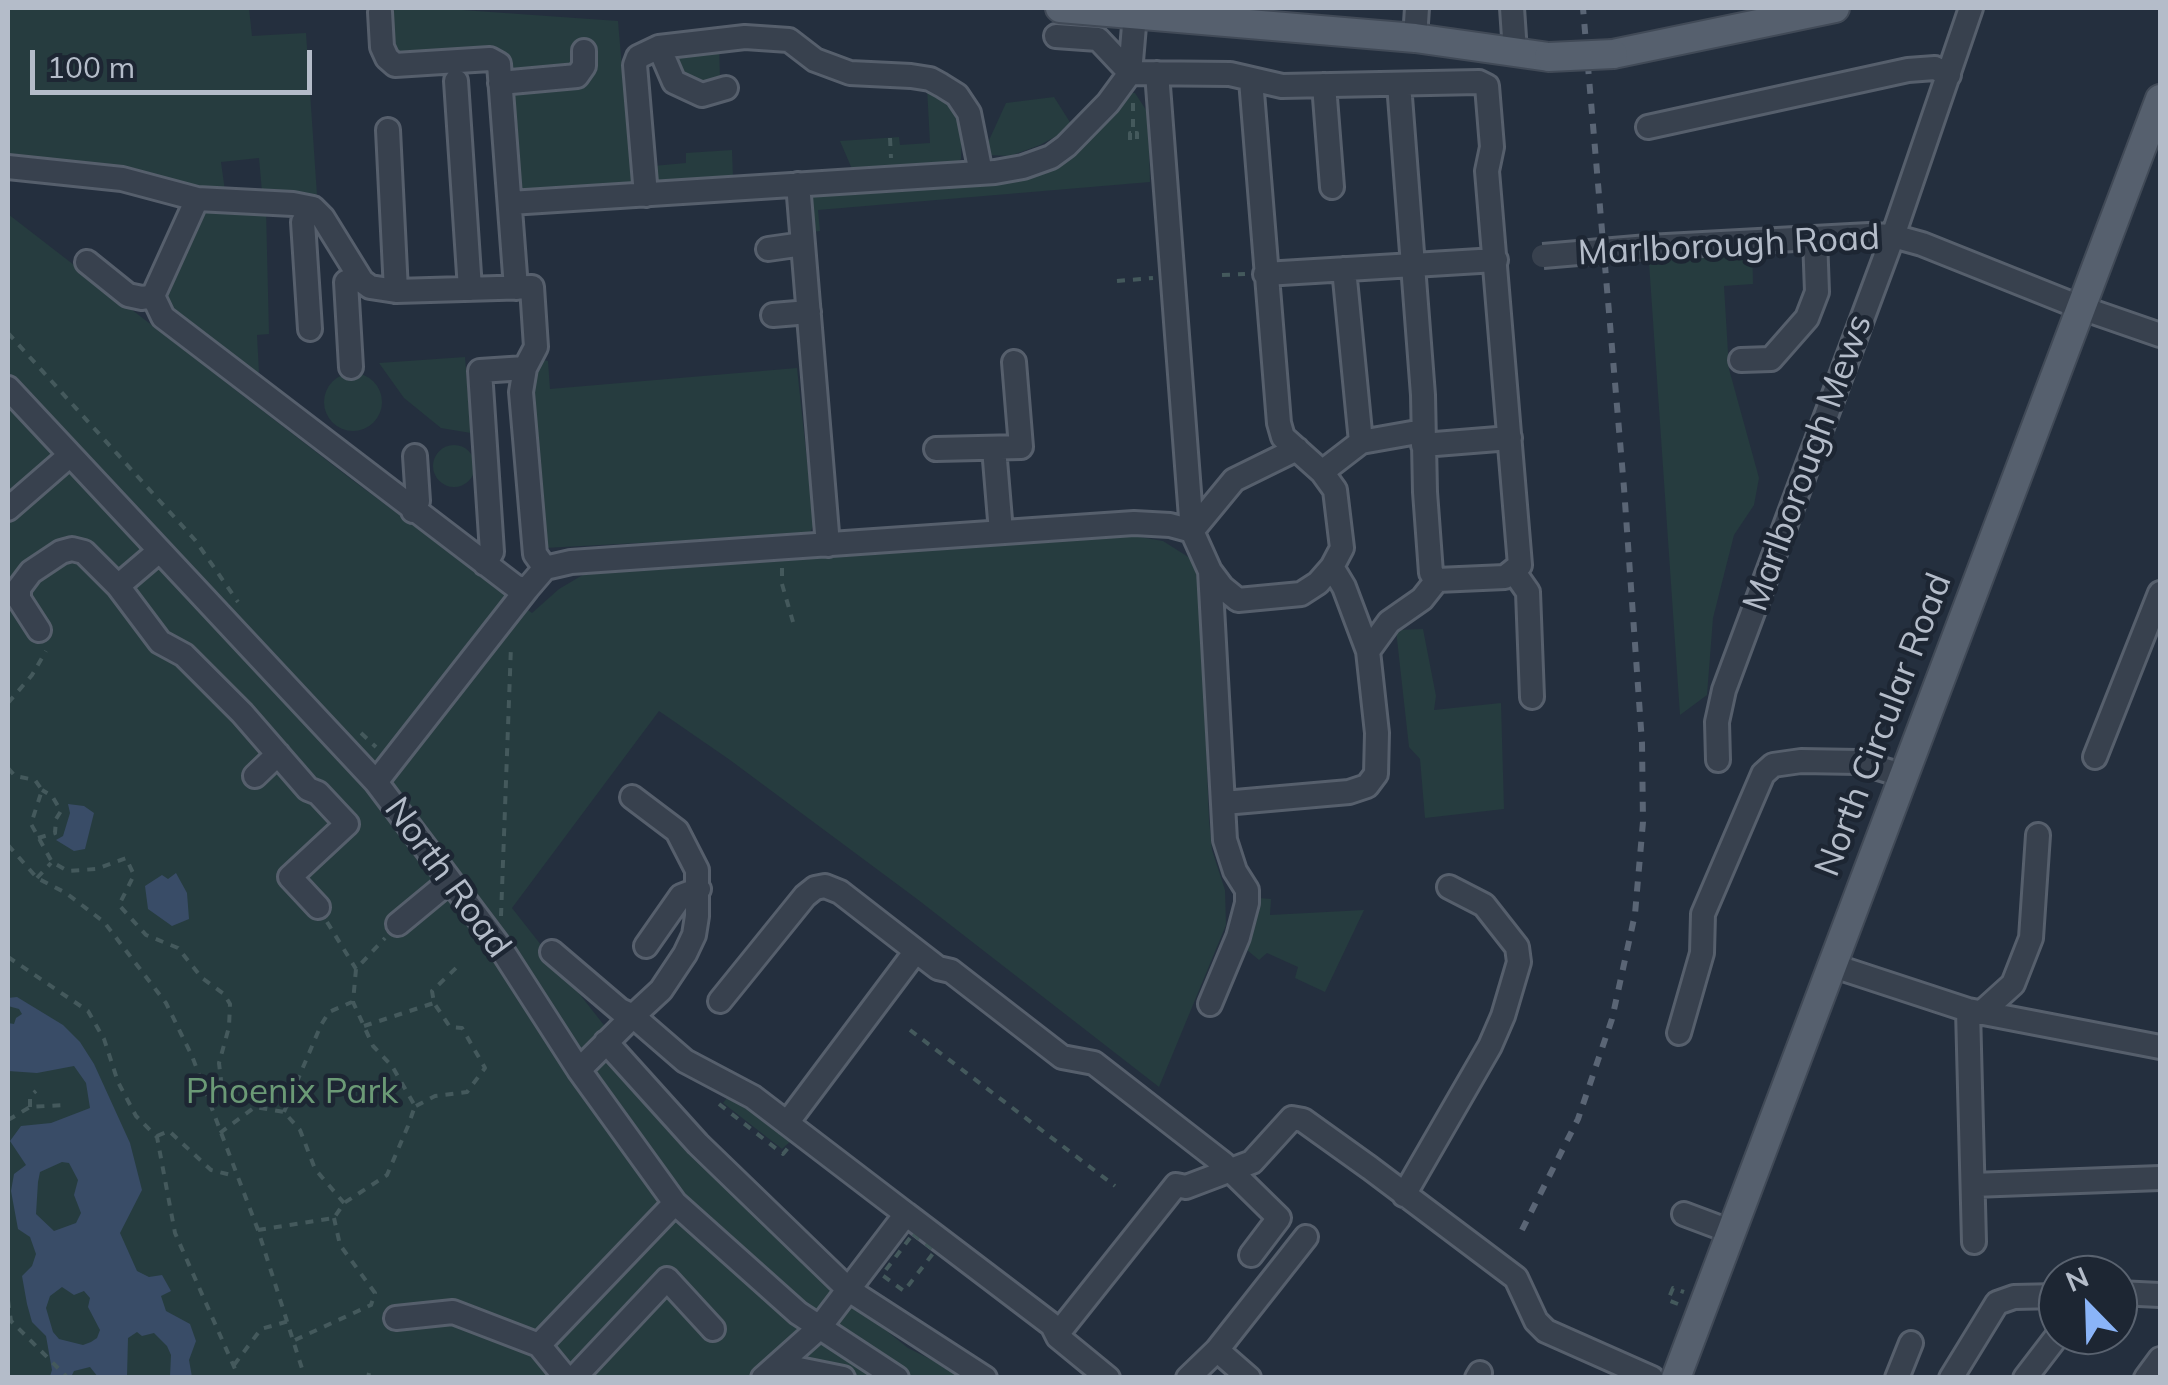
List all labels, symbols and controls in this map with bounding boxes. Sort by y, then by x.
scale bar [35,30,318,92]
text: 100 m [47,48,135,86]
street label: Marlborough Road [1577,217,1881,275]
street label: Marlborough Mews [1735,309,1881,617]
street label: North Circular Road [1807,568,1961,882]
street label: North Road [375,790,519,966]
park label: Phoenix Park [186,1071,398,1113]
north arrow [2038,1255,2138,1355]
text: N [2060,1259,2093,1299]

